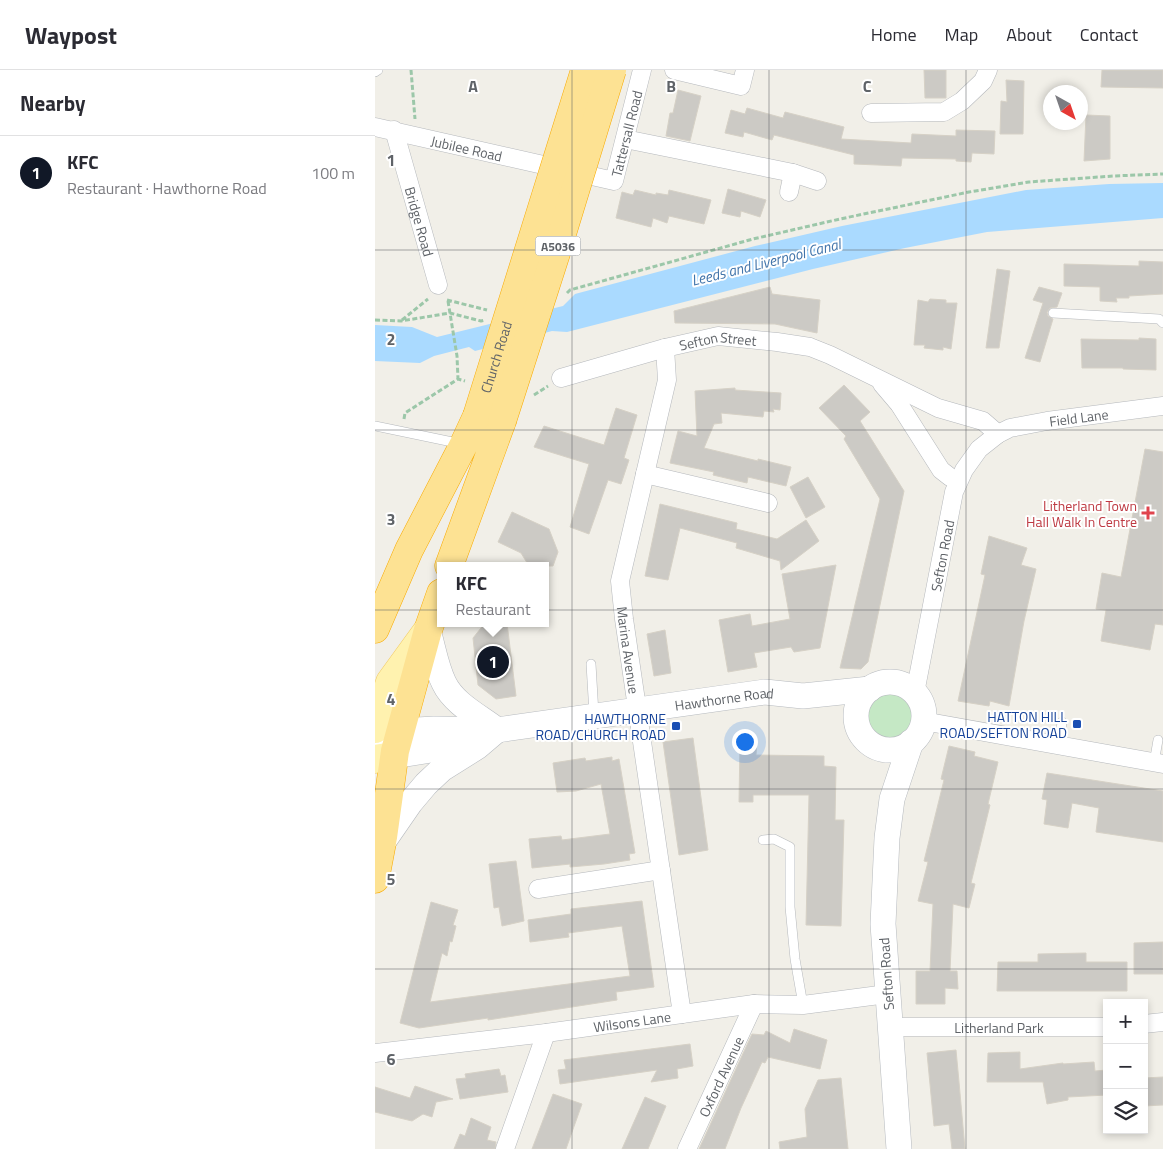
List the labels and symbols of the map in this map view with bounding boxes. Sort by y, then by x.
text: A [468,74,478,98]
text: B [666,74,676,98]
text: C [863,74,872,98]
north arrow [1043,85,1088,130]
street label: Tattersall Road [605,88,647,179]
street label: Jubilee Road [429,129,504,166]
text: 1 [387,148,395,172]
street label: Bridge Road [400,184,440,259]
water label: Leeds and Liverpool Canal [689,232,845,292]
road number: A5036 [535,237,581,256]
street label: Church Road [474,318,517,395]
street label: Sefton Street [677,325,758,355]
text: 2 [387,327,395,351]
street label: Field Lane [1048,403,1110,431]
place label: Litherland Town Hall Walk In Centre [1026,495,1137,532]
marker: Litherland Town Hall Walk In Centre [1141,506,1155,520]
text: 3 [387,507,395,531]
street label: Sefton Road [924,518,959,593]
street label: Marina Avenue [612,605,645,695]
pin: 1 [477,643,509,681]
street label: Hawthorne Road [673,681,775,715]
text: 4 [387,687,396,711]
place label: HATTON HILL ROAD/SEFTON ROAD [940,706,1067,743]
place label: HAWTHORNE ROAD/CHURCH ROAD [535,708,666,745]
marker: HATTON HILL ROAD/SEFTON ROAD [1071,718,1083,730]
marker: HAWTHORNE ROAD/CHURCH ROAD [670,720,682,732]
your location [732,729,758,755]
text: 5 [387,867,396,891]
street label: Sefton Road [873,937,899,1011]
street label: Wilsons Lane [592,1005,672,1037]
street label: Litherland Park [954,1017,1044,1038]
street label: Oxford Avenue [693,1033,748,1120]
text: 6 [387,1047,396,1071]

